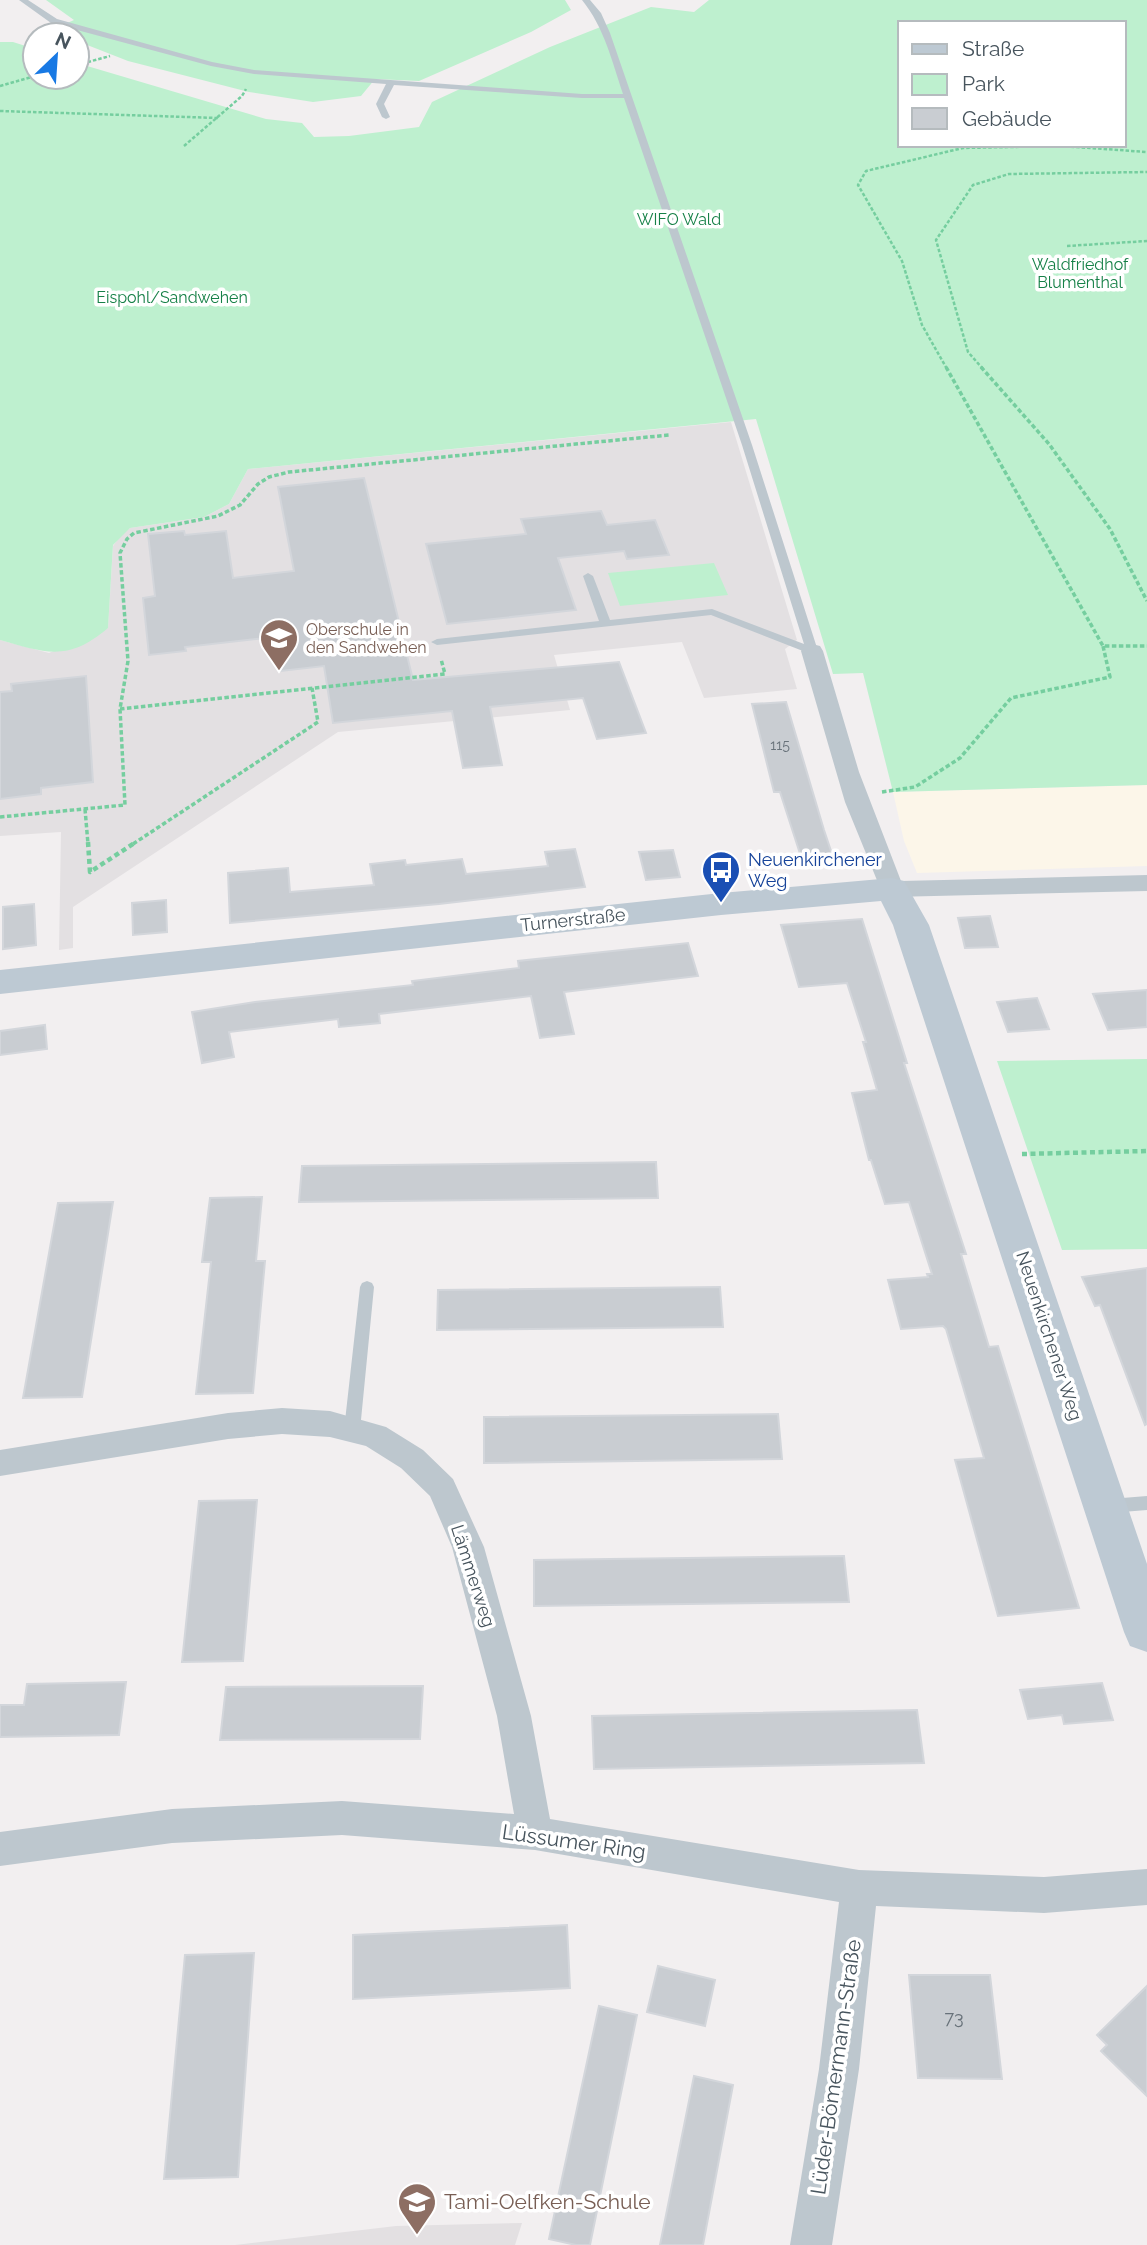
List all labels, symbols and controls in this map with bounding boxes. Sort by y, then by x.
north arrow [21,21,91,91]
legend [898,21,1126,147]
text: N [52,28,74,54]
text: Straße [962,36,1024,61]
text: Park [962,71,1005,96]
text: Gebäude [962,106,1052,131]
park label: WIFO Wald [637,210,721,229]
park label: Waldfriedhof Blumenthal [1032,255,1129,292]
park label: Eispohl/Sandwehen [96,288,248,307]
school or university icon: Oberschule in den Sandwehen [258,617,300,672]
place label: Oberschule in den Sandwehen [306,620,427,657]
house number: 115 [770,737,790,753]
bus stop icon: Neuenkirchener Weg [700,849,742,904]
place label: Neuenkirchener Weg [748,849,883,891]
street label: Turnerstraße [520,904,627,935]
street label: Neuenkirchener Weg [1012,1249,1087,1423]
street label: Lämmerweg [447,1522,500,1630]
street label: Lüssumer Ring [501,1819,647,1864]
street label: Lüder-Bömermann-Straße [805,1938,866,2196]
house number: 73 [944,2007,964,2028]
school or university icon: Tami-Oelfken-Schule [396,2181,438,2236]
place label: Tami-Oelfken-Schule [444,2189,651,2214]

